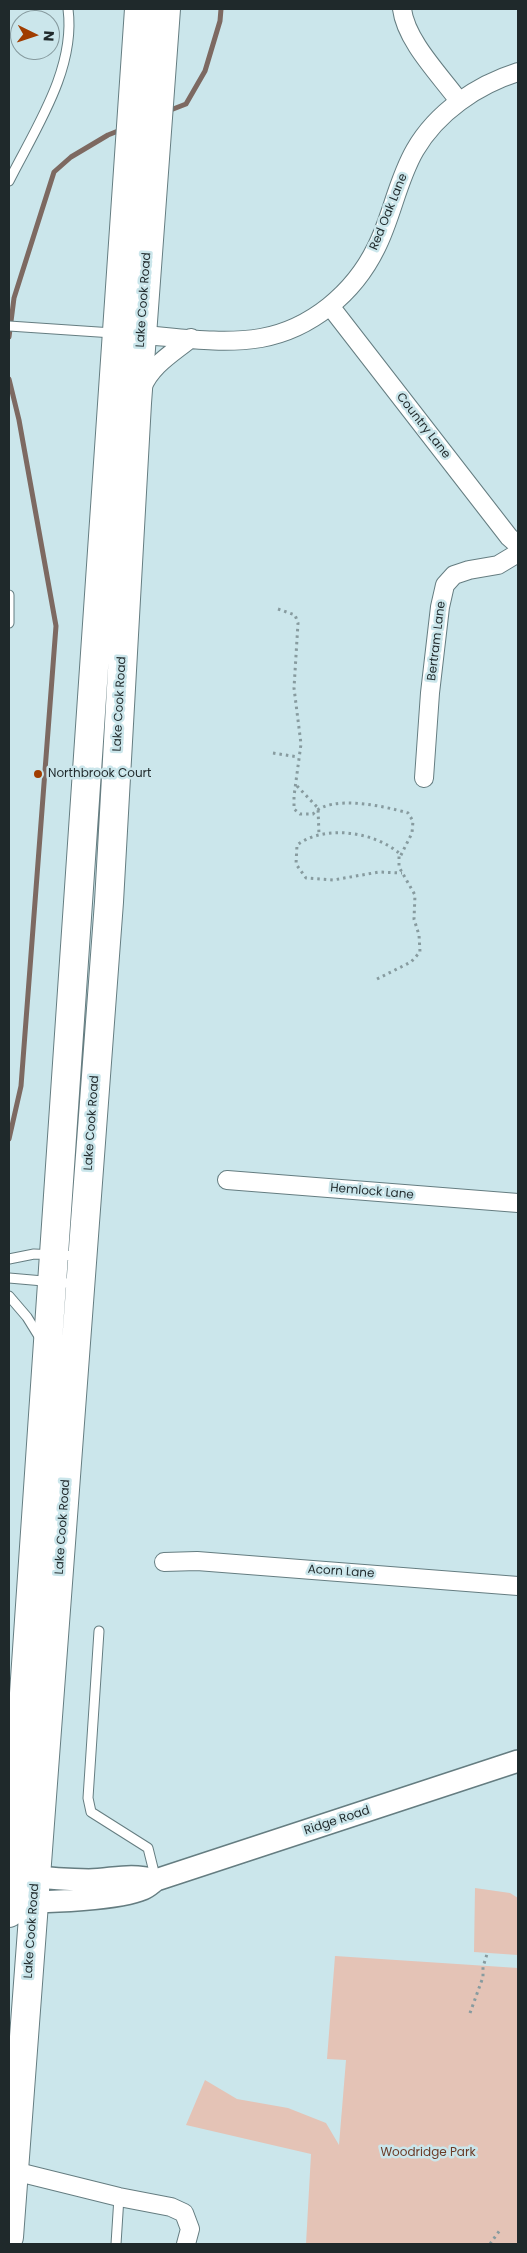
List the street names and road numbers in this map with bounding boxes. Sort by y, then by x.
street label: Red Oak Lane [367,172,411,252]
street label: Lake Cook Road [133,252,155,348]
street label: Country Lane [393,390,453,462]
street label: Bertram Lane [425,600,449,682]
street label: Lake Cook Road [110,656,130,752]
street label: Lake Cook Road [81,1075,103,1171]
street label: Hemlock Lane [330,1181,414,1203]
street label: Lake Cook Road [52,1479,74,1575]
street label: Acorn Lane [307,1562,375,1582]
street label: Ridge Road [302,1804,372,1838]
street label: Lake Cook Road [21,1883,43,1979]

